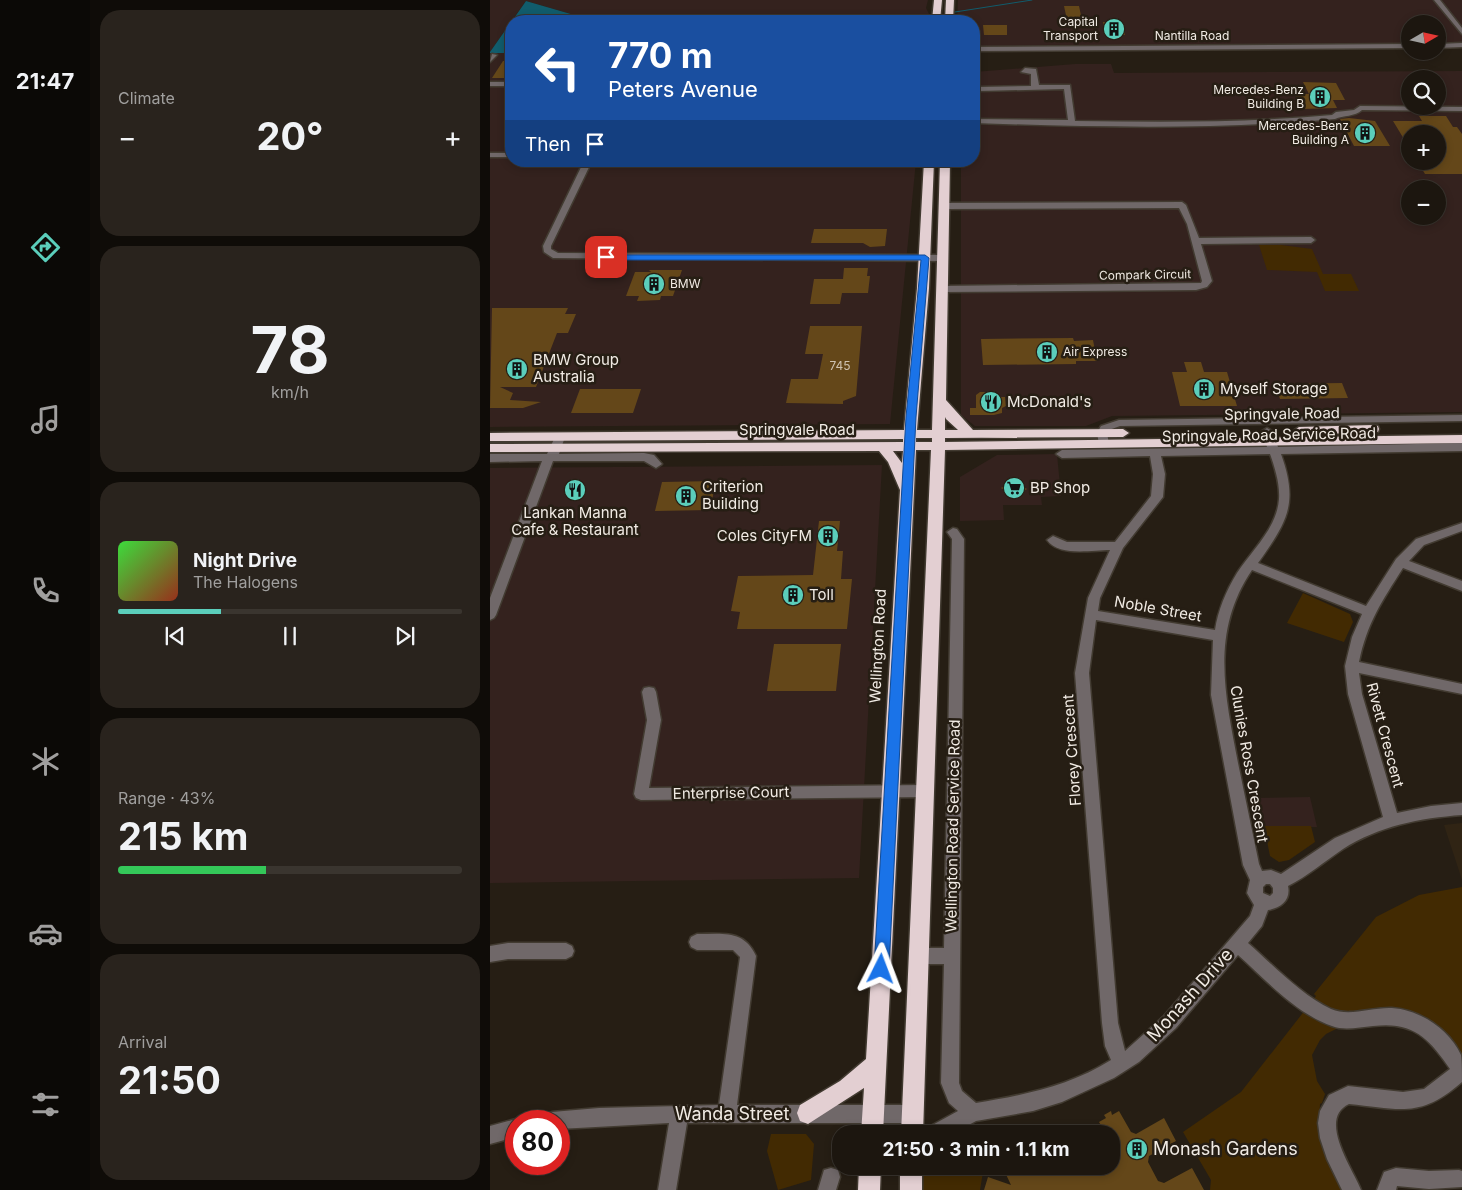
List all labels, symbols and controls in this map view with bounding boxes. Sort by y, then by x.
place label: Capital Transport [1043,14,1098,43]
north arrow [1401,15,1446,60]
map controls [1401,15,1446,225]
building icon: Capital Transport [1102,17,1126,41]
street label: Nantilla Road [1155,28,1229,43]
text: 770 m [608,34,713,76]
icon: left [525,35,590,100]
text: 21:47 [16,68,74,94]
button: search [1401,70,1446,115]
text: Peters Avenue [608,76,758,102]
place label: Mercedes-Benz Building B [1213,82,1304,111]
building icon: Mercedes-Benz Building B [1308,85,1332,109]
text: Climate [118,88,175,108]
text: 20° [256,113,324,159]
place label: Mercedes-Benz Building A [1258,118,1349,147]
text: − [118,120,137,154]
text: + [443,120,462,154]
building icon: Mercedes-Benz Building A [1353,121,1377,145]
button: + [1401,125,1446,170]
icon: arrive [581,130,609,158]
text: Then [525,133,571,156]
button: − [1401,180,1446,225]
icon: directions [28,230,63,265]
pin [585,236,627,278]
icon: arrive [592,243,620,271]
street label: Compark Circuit [1099,266,1191,283]
building icon: BMW [642,272,666,296]
place label: BMW [670,276,701,291]
text: 78 [250,310,330,389]
building icon: Air Express [1035,340,1059,364]
place label: Air Express [1063,344,1127,359]
place label: BMW Group Australia [533,350,619,386]
building icon: BMW Group Australia [505,357,529,381]
house number: 745 [829,358,851,373]
building icon: Myself Storage [1192,377,1216,401]
place label: Myself Storage [1220,379,1328,398]
text: km/h [271,382,309,402]
restaurant icon: McDonald's [979,390,1003,414]
place label: McDonald's [1007,392,1092,411]
icon: music [28,402,63,437]
street label: Springvale Road [1224,403,1340,424]
street label: Springvale Road [739,420,855,439]
street label: Springvale Road Service Road [1162,423,1376,446]
supermarket icon: BP Shop [1002,476,1026,500]
place label: Criterion Building [702,477,763,513]
restaurant icon: Lankan Manna Cafe & Restaurant [563,478,587,502]
place label: BP Shop [1030,478,1090,497]
building icon: Criterion Building [674,484,698,508]
place label: Lankan Manna Cafe & Restaurant [511,503,639,539]
building icon: Coles CityFM [816,524,840,548]
place label: Coles CityFM [717,526,812,545]
text: Night Drive [193,549,297,572]
text: The Halogens [193,572,298,592]
icon: phone [28,573,63,608]
building icon: Toll [781,583,805,607]
place label: Toll [809,585,834,604]
street label: Wellington Road [865,588,890,704]
street label: Noble Street [1113,591,1203,626]
icon: previous [161,622,189,650]
icon: pause [276,622,304,650]
icon: next [391,622,419,650]
street label: Rivett Crescent [1362,680,1409,790]
street label: Clunies Ross Crescent [1226,684,1273,844]
street label: Florey Crescent [1058,693,1085,807]
street label: Wellington Road Service Road [941,719,964,933]
icon: climate [28,744,63,779]
street label: Enterprise Court [673,782,789,803]
text: Range · 43% [118,788,215,808]
text: 215 km [118,813,248,859]
icon: car [28,916,63,951]
position arrow [854,942,906,994]
street label: Monash Drive [1142,944,1237,1045]
text: Arrival [118,1032,167,1052]
text: 21:50 [118,1057,221,1103]
icon: filters [28,1087,63,1122]
street label: Wanda Street [675,1103,789,1124]
speed limit sign: 80 [505,1110,570,1175]
building icon: Monash Gardens [1125,1137,1149,1161]
text: 21:50 · 3 min · 1.1 km [882,1138,1070,1161]
place label: Monash Gardens [1153,1138,1298,1159]

